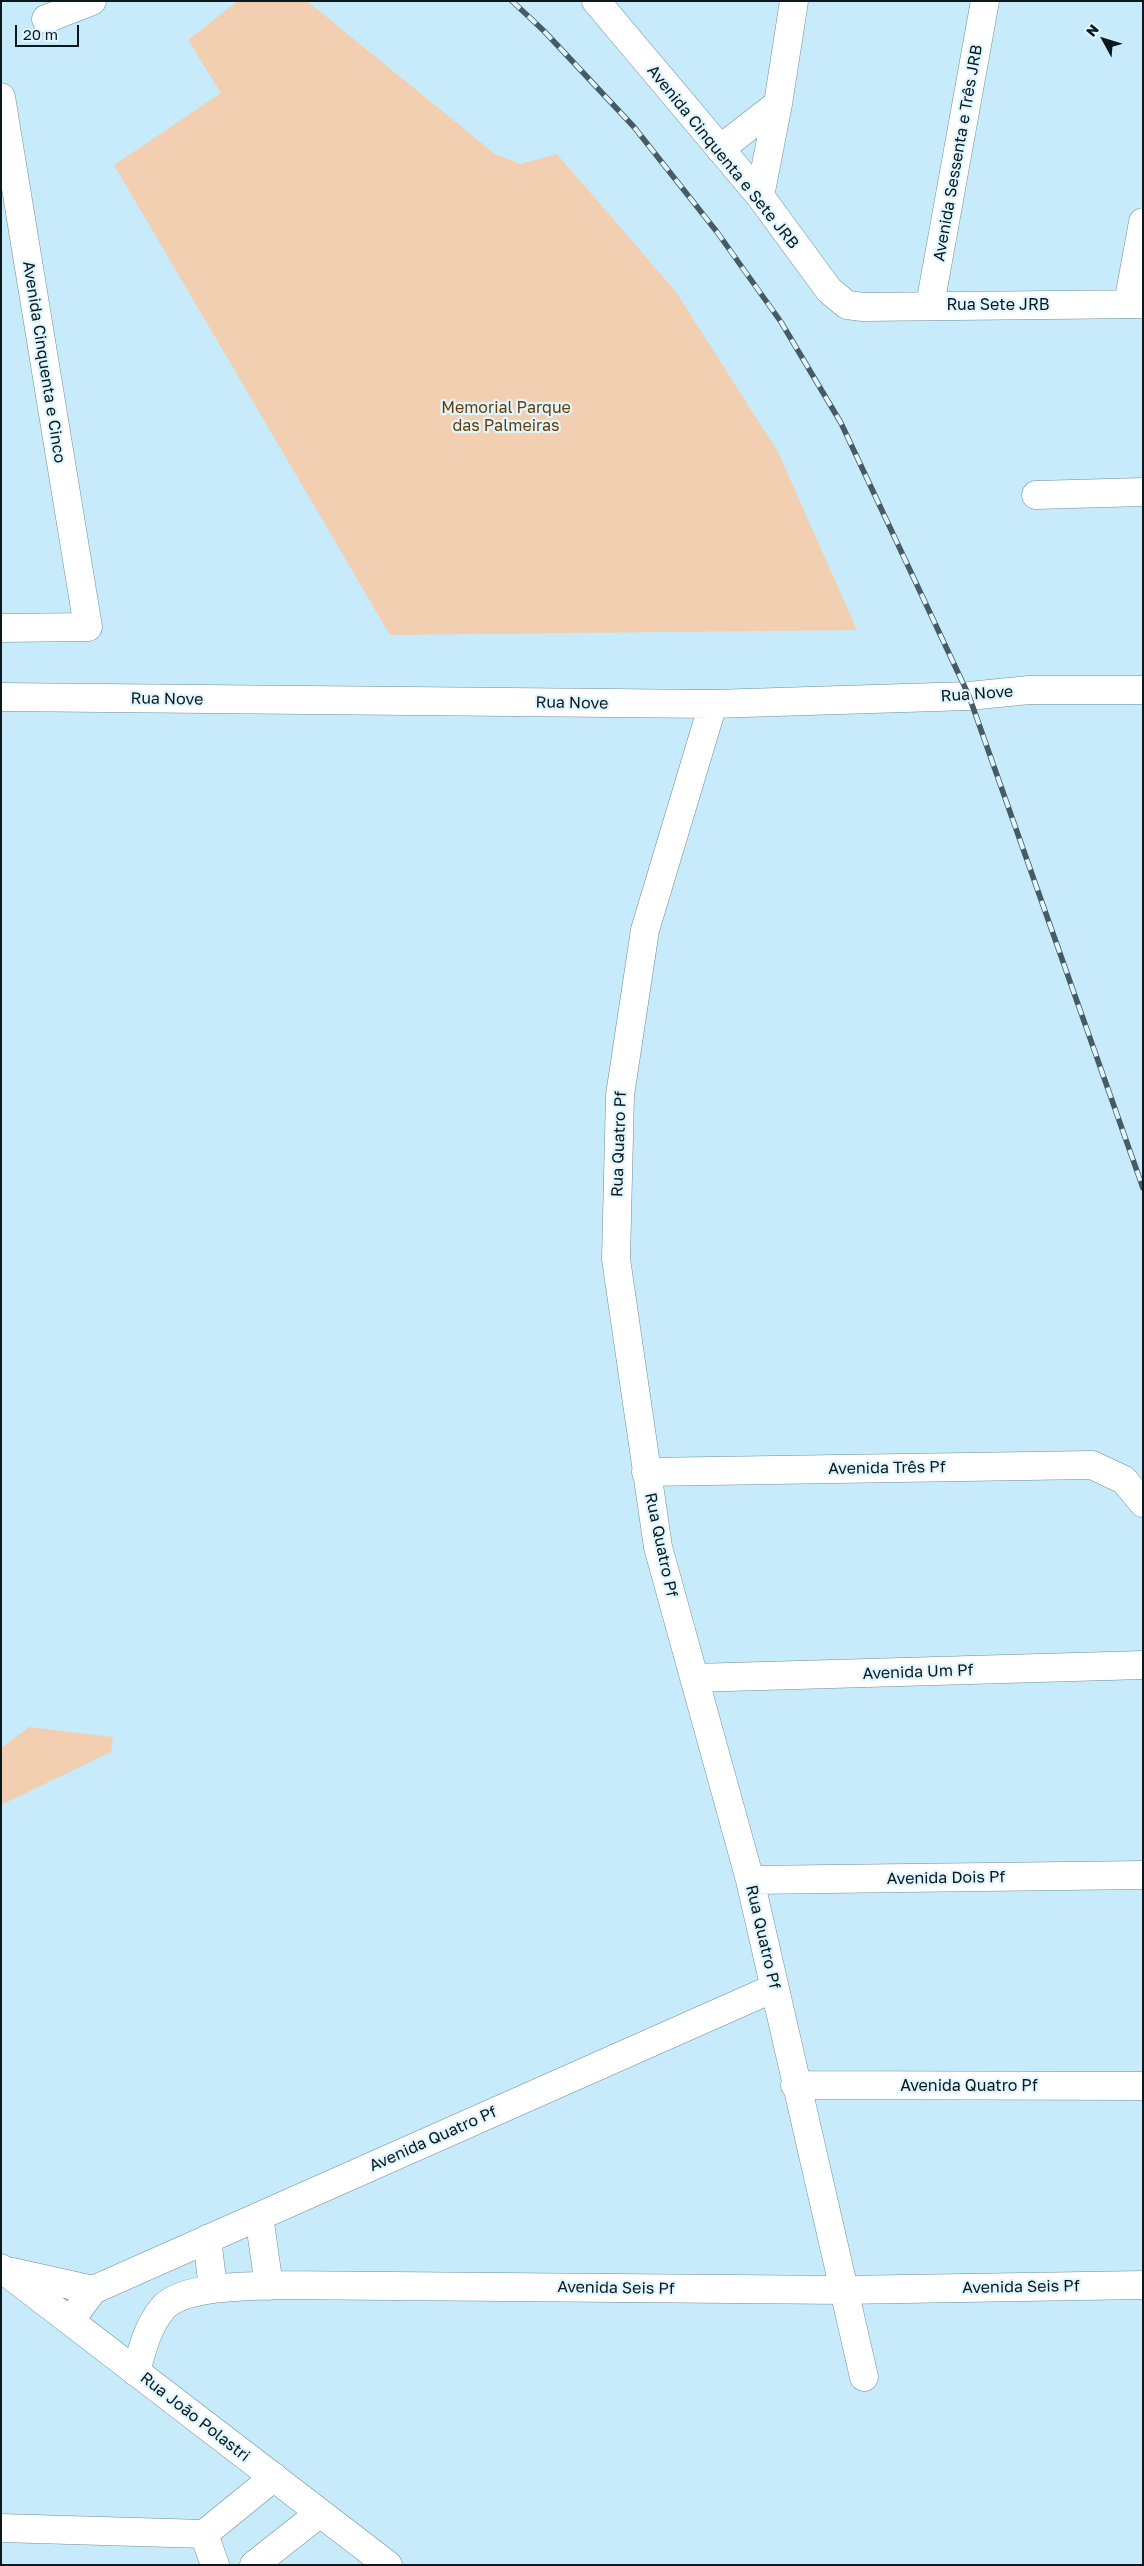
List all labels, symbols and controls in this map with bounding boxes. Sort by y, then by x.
scale bar [18,15,81,47]
north arrow [1079,15,1129,65]
text: N [1082,21,1102,40]
text: 20 m [23,25,58,43]
street label: Avenida Sessenta e Três JRB [929,43,987,263]
street label: Avenida Cinquenta e Sete JRB [643,61,803,253]
street label: Avenida Cinquenta e Cinco [19,260,69,464]
street label: Rua Sete JRB [947,295,1049,315]
park label: Memorial Parque das Palmeiras [441,398,571,436]
street label: Rua Nove [940,682,1014,706]
street label: Rua Nove [131,689,203,709]
street label: Rua Nove [536,693,608,713]
street label: Rua Quatro Pf [608,1091,630,1197]
street label: Avenida Três Pf [828,1457,946,1479]
street label: Rua Quatro Pf [641,1491,681,1599]
street label: Avenida Um Pf [862,1660,974,1684]
street label: Avenida Dois Pf [886,1867,1006,1889]
street label: Rua Quatro Pf [742,1883,784,1991]
street label: Avenida Quatro Pf [900,2076,1038,2096]
street label: Avenida Quatro Pf [366,2102,500,2176]
street label: Avenida Seis Pf [962,2276,1080,2298]
street label: Avenida Seis Pf [557,2277,675,2299]
street label: Rua João Polastri [136,2368,254,2466]

